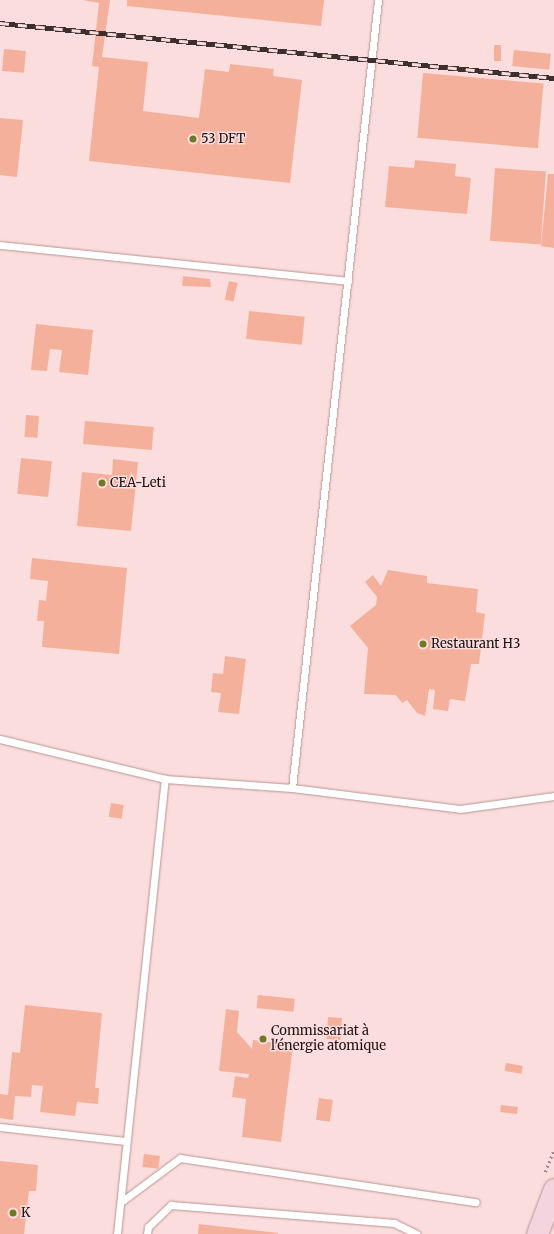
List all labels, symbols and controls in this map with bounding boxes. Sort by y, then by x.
place label: 53 DFT [201,131,245,147]
marker: 53 DFT [188,134,198,144]
place label: CEA-Leti [110,475,166,491]
marker: CEA-Leti [97,478,107,488]
place label: Restaurant H3 [431,636,520,652]
marker: Restaurant H3 [418,639,428,649]
place label: Commissariat à l'énergie atomique [271,1024,386,1055]
marker: Commissariat à l'énergie atomique [258,1034,268,1044]
place label: K [21,1205,30,1221]
marker: K [8,1208,18,1218]

